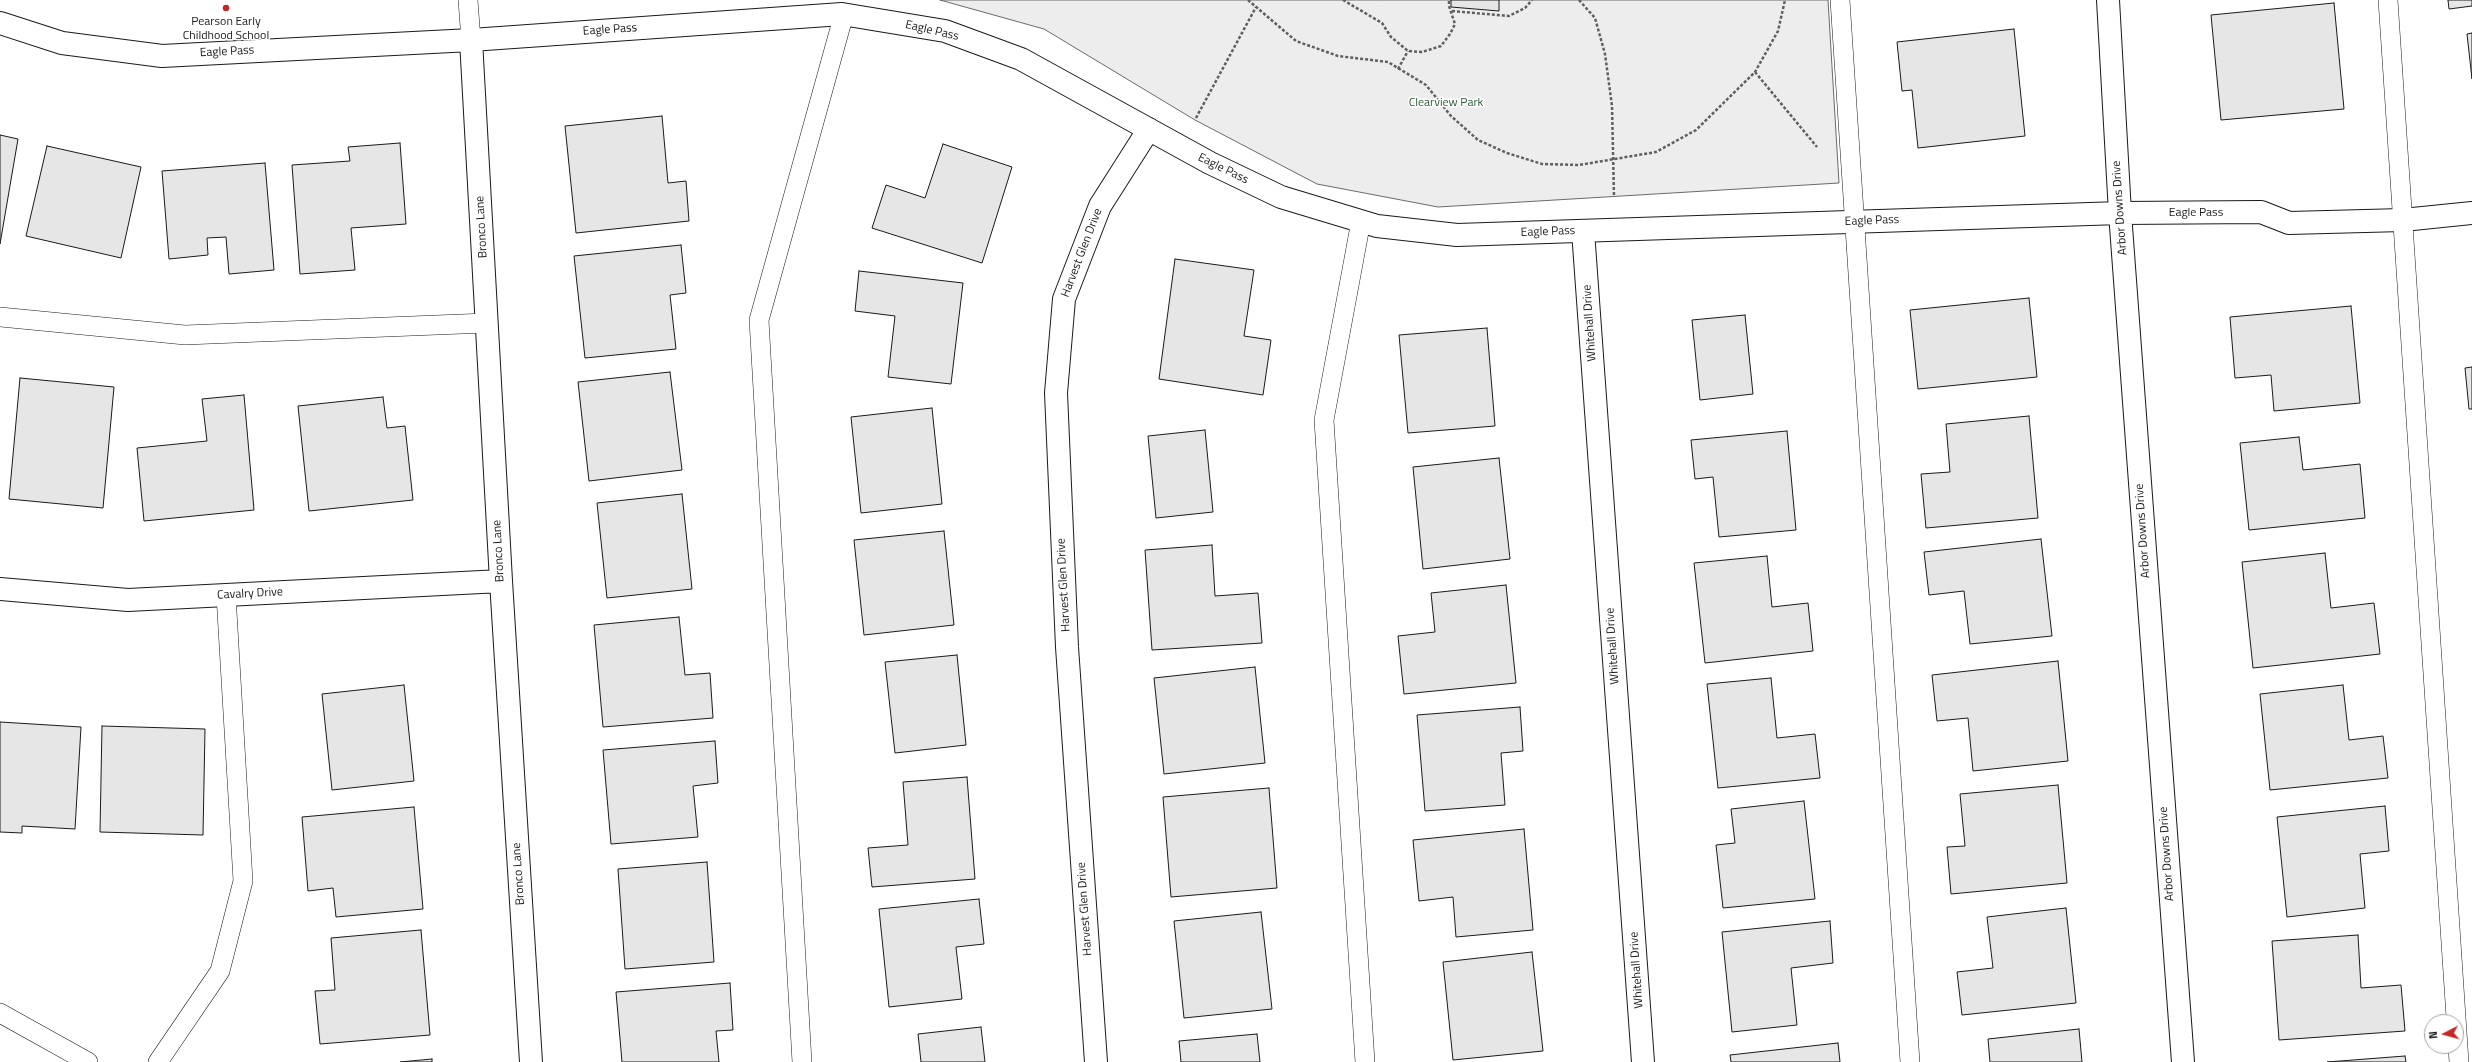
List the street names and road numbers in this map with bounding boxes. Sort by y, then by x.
street label: Eagle Pass [904,18,960,44]
street label: Eagle Pass [582,21,638,39]
street label: Eagle Pass [199,43,255,61]
street label: Eagle Pass [1195,151,1251,187]
street label: Arbor Downs Drive [2110,160,2130,256]
street label: Bronco Lane [473,195,491,259]
street label: Eagle Pass [2169,206,2223,220]
street label: Harvest Glen Drive [1058,207,1106,299]
street label: Eagle Pass [1845,213,1899,229]
street label: Eagle Pass [1521,224,1575,240]
street label: Whitehall Drive [1580,284,1600,362]
street label: Arbor Downs Drive [2133,483,2153,579]
street label: Bronco Lane [490,519,508,583]
street label: Harvest Glen Drive [1054,538,1074,632]
street label: Cavalry Drive [217,585,283,603]
street label: Whitehall Drive [1603,607,1623,685]
street label: Arbor Downs Drive [2157,806,2177,902]
street label: Bronco Lane [510,842,528,906]
street label: Harvest Glen Drive [1075,862,1095,956]
street label: Whitehall Drive [1627,931,1647,1009]

